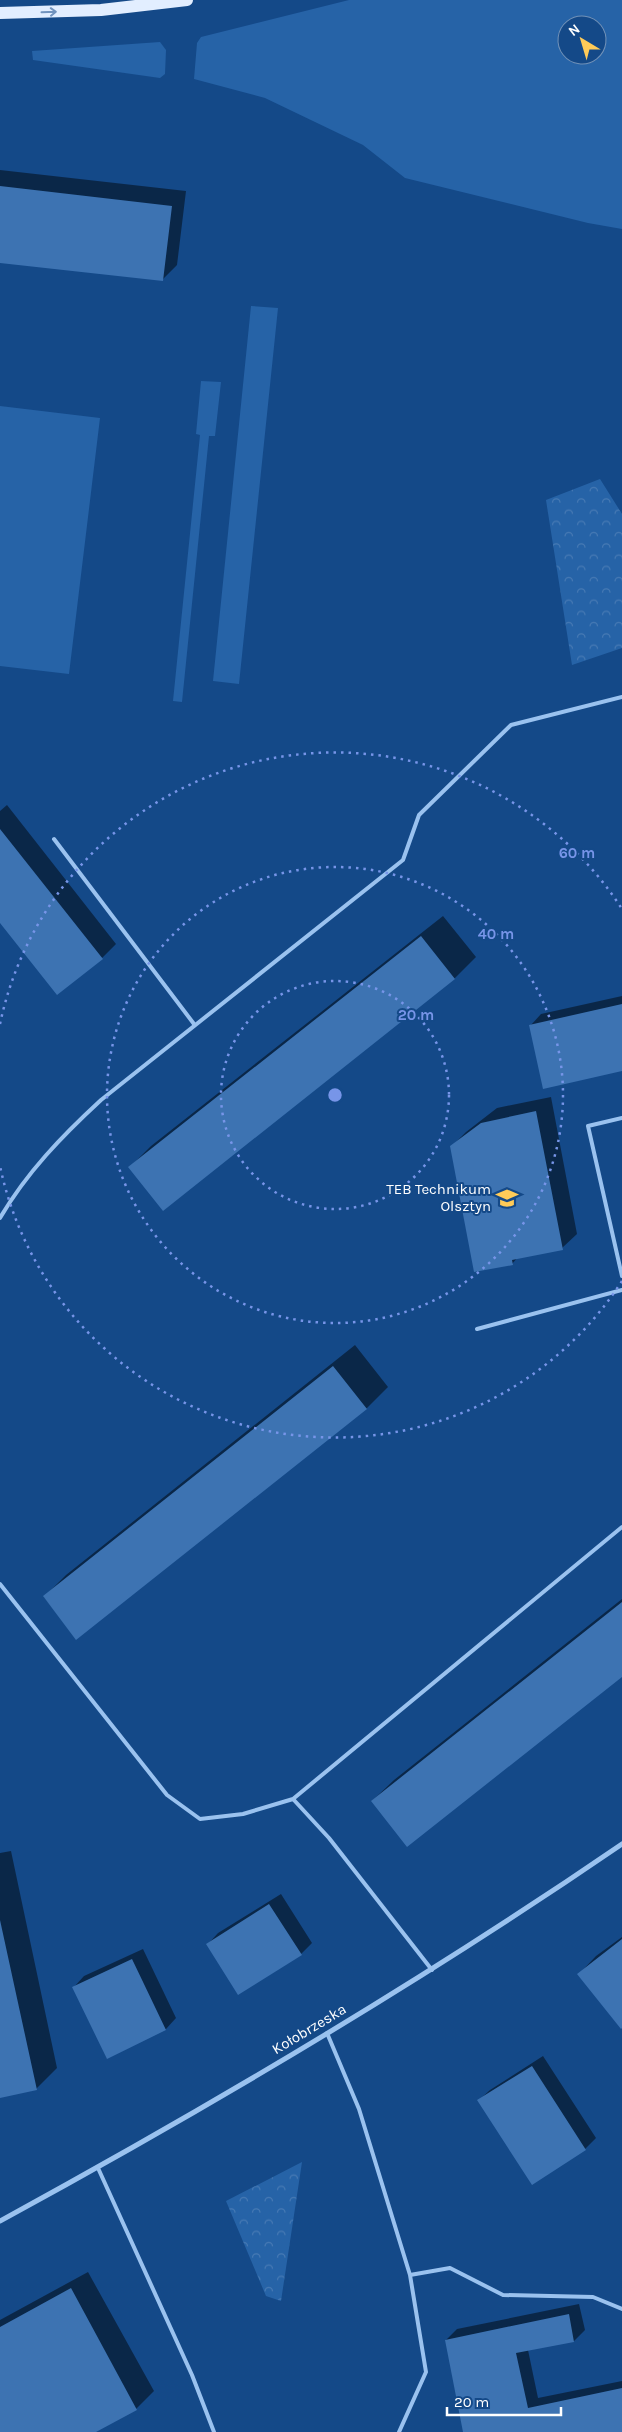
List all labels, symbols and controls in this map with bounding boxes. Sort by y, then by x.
one-way arrow [40,7,56,17]
north arrow [557,15,607,65]
text: N [565,20,583,40]
text: 60 m [559,844,595,862]
text: 40 m [478,925,514,943]
text: 20 m [398,1006,434,1024]
centre of rings [326,1086,344,1104]
place label: TEB Technikum Olsztyn [386,1180,491,1215]
school or university icon: TEB Technikum Olsztyn [494,1185,520,1211]
street label: Kołobrzeska [269,2000,349,2058]
scale bar [447,2384,561,2416]
text: 20 m [454,2393,489,2411]

